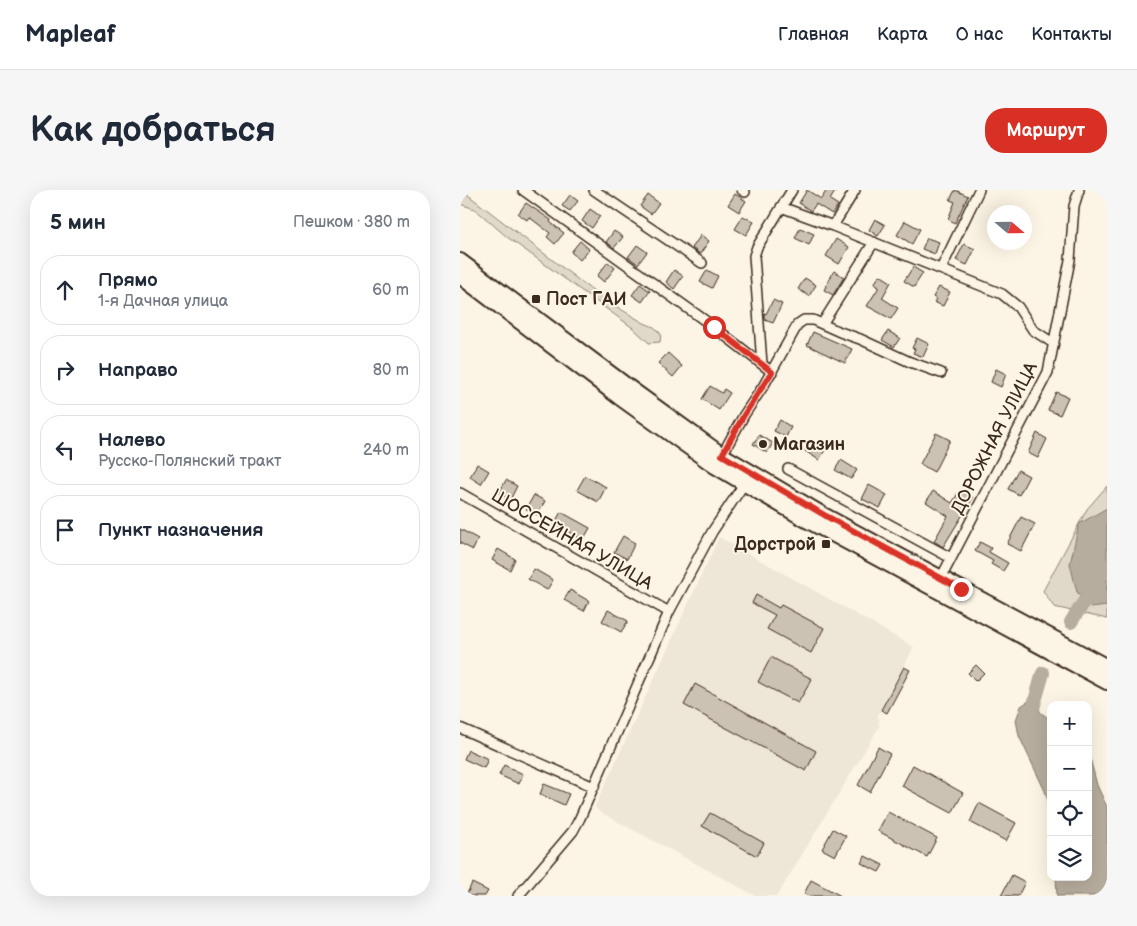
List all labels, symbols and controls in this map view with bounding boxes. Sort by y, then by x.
text: Mapleaf [25,20,116,49]
text: Главная [778,24,849,45]
text: Карта [877,24,928,45]
text: О нас [956,24,1003,45]
text: Контакты [1031,24,1112,45]
button: Маршрут [985,108,1107,153]
text: Как добраться [30,109,276,152]
north arrow [987,205,1032,250]
text: 5 мин [50,210,106,235]
text: Пешком · 380 m [293,213,410,232]
text: Прямо [98,269,158,292]
icon: ahead [51,276,79,304]
text: 60 m [372,281,409,300]
place label: Пост ГАИ [546,289,627,310]
text: 1-я Дачная улица [98,292,228,311]
marker: Пост ГАИ [530,293,542,305]
route start [703,316,726,339]
icon: right [51,356,79,384]
text: Направо [98,359,178,382]
street label: ДОРОЖНАЯ УЛИЦА [947,359,1042,518]
text: 80 m [373,361,409,380]
text: Налево [98,429,165,452]
place label: Магазин [773,434,845,455]
icon: left [51,436,79,464]
marker: Магазин [757,438,769,450]
text: 240 m [363,441,409,460]
text: Русско-Полянский тракт [98,452,281,471]
street label: ШОССЕЙНАЯ УЛИЦА [487,485,656,594]
icon: arrive [51,516,79,544]
text: Пункт назначения [98,519,263,542]
place label: Дорстрой [734,534,816,555]
marker: Дорстрой [820,538,832,550]
route end [950,578,973,601]
map controls [1047,701,1092,881]
button: + [1047,701,1092,746]
button: − [1047,746,1092,791]
button: locate [1047,791,1092,836]
button: layers [1047,836,1092,881]

